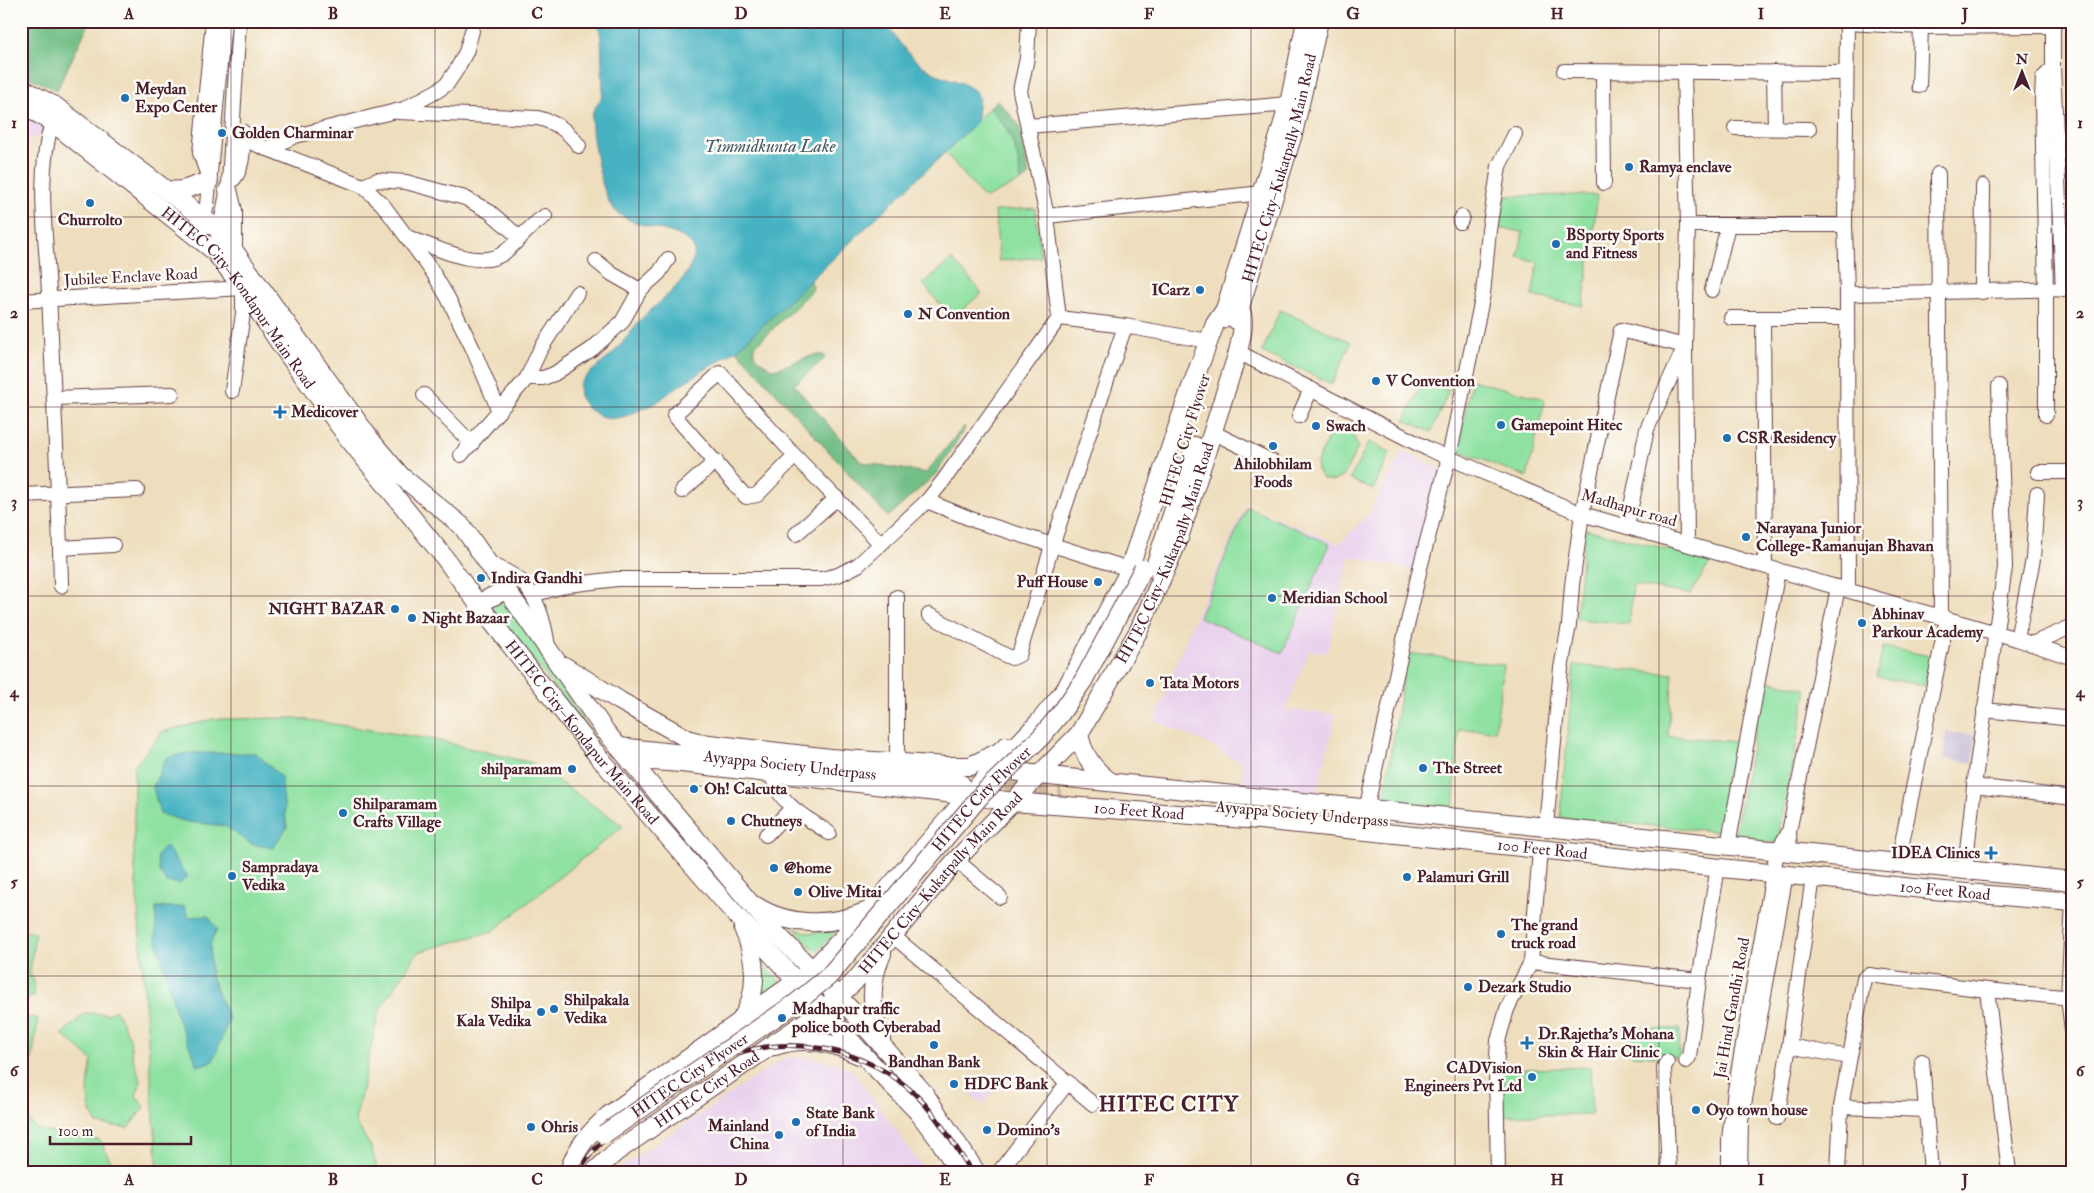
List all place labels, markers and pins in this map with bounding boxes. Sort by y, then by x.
place label: Meydan Expo Center [134,79,218,118]
marker: Meydan Expo Center [119,92,131,104]
place label: Golden Charminar [232,123,354,143]
marker: Golden Charminar [216,127,228,139]
place label: Ramya enclave [1639,157,1732,178]
marker: Ramya enclave [1623,161,1635,173]
marker: Churrolto [84,197,96,209]
place label: Churrolto [58,210,123,230]
place label: BSporty Sports and Fitness [1566,225,1665,263]
marker: BSporty Sports and Fitness [1550,238,1562,250]
place label: ICarz [1152,280,1190,300]
marker: ICarz [1194,284,1206,296]
place label: N Convention [917,304,1011,324]
marker: N Convention [902,308,914,320]
place label: V Convention [1385,371,1476,391]
marker: V Convention [1370,375,1382,387]
place label: Medicover [290,402,359,422]
marker: Medicover [273,405,287,419]
place label: Gamepoint Hitec [1511,415,1623,436]
place label: Swach [1326,416,1367,436]
marker: Gamepoint Hitec [1495,419,1507,431]
marker: Swach [1310,420,1322,432]
place label: CSR Residency [1737,428,1837,449]
marker: CSR Residency [1721,432,1733,444]
marker: Ahilobhilam Foods [1267,440,1279,452]
place label: Ahilobhilam Foods [1233,454,1313,492]
place label: Narayana Junior College-Ramanujan Bhavan [1755,518,1934,557]
marker: Narayana Junior College-Ramanujan Bhavan [1740,531,1752,543]
place label: Indira Gandhi [491,568,583,588]
marker: Indira Gandhi [475,572,487,584]
place label: Puff House [1017,572,1088,592]
marker: Puff House [1092,576,1104,588]
place label: Meridian School [1281,588,1388,608]
marker: Meridian School [1266,592,1278,604]
place label: NIGHT BAZAR [267,599,387,619]
marker: NIGHT BAZAR [389,603,401,615]
place label: Abhinav Parkour Academy [1871,604,1984,643]
place label: Night Bazaar [421,608,510,629]
marker: Night Bazaar [406,612,418,624]
marker: Abhinav Parkour Academy [1856,617,1868,629]
place label: Tata Motors [1159,673,1239,693]
marker: Tata Motors [1144,677,1156,689]
place label: The Street [1432,758,1503,778]
place label: shilparamam [481,759,563,780]
marker: The Street [1417,762,1429,774]
marker: shilparamam [566,763,578,775]
place label: Oh! Calcutta [704,779,788,799]
marker: Oh! Calcutta [688,783,700,795]
place label: Shilparamam Crafts Village [353,794,442,833]
marker: Shilparamam Crafts Village [337,807,349,819]
place label: Chutneys [741,811,802,832]
marker: Chutneys [725,815,737,827]
place label: IDEA Clinics [1891,843,1981,863]
marker: IDEA Clinics [1984,846,1998,860]
place label: Sampradaya Vedika [241,857,319,895]
place label: @home [784,858,832,878]
marker: @home [768,862,780,874]
place label: Palamuri Grill [1417,867,1510,887]
marker: Sampradaya Vedika [226,870,238,882]
marker: Palamuri Grill [1401,871,1413,883]
place label: Olive Mitai [808,882,882,902]
marker: Olive Mitai [792,886,804,898]
place label: The grand truck road [1510,915,1578,953]
marker: The grand truck road [1495,928,1507,940]
place label: Dezark Studio [1478,977,1571,997]
marker: Dezark Studio [1462,981,1474,993]
place label: Shilpakala Vedika [563,990,630,1028]
place label: Shilpa Kala Vedika [456,993,531,1031]
place label: Madhapur traffic police booth Cyberabad [791,999,941,1038]
marker: Shilpakala Vedika [548,1003,560,1015]
marker: Shilpa Kala Vedika [535,1006,547,1018]
marker: Madhapur traffic police booth Cyberabad [776,1012,788,1024]
place label: Dr.Rajetha's Mohana Skin & Hair Clinic [1538,1024,1674,1062]
marker: Dr.Rajetha's Mohana Skin & Hair Clinic [1520,1036,1534,1050]
marker: Bandhan Bank [928,1039,940,1051]
place label: Bandhan Bank [888,1052,981,1072]
place label: CADVision Engineers Pvt Ltd [1404,1058,1523,1097]
marker: CADVision Engineers Pvt Ltd [1526,1071,1538,1083]
place label: HDFC Bank [964,1074,1048,1094]
marker: HDFC Bank [948,1078,960,1090]
place label: Oyo town house [1706,1100,1808,1121]
place label: State Bank of India [806,1103,875,1141]
marker: Oyo town house [1690,1104,1702,1116]
place label: Mainland China [707,1116,769,1154]
marker: State Bank of India [790,1116,802,1128]
place label: Ohris [541,1117,579,1137]
place label: Domino's [997,1120,1060,1140]
marker: Ohris [525,1121,537,1133]
marker: Domino's [981,1124,993,1136]
marker: Mainland China [773,1129,785,1141]

